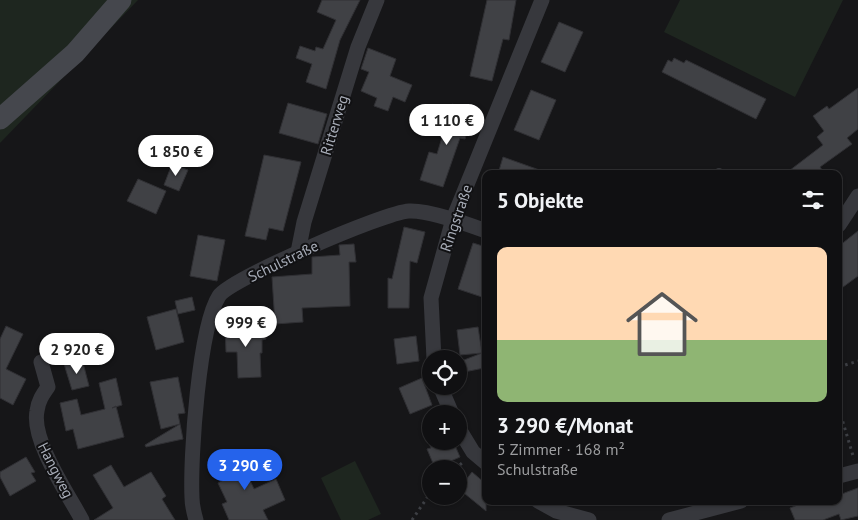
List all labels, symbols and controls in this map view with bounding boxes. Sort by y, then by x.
street label: Ritterweg [316,93,352,157]
pin: 1 110 € [401,104,493,146]
text: 1 110 € [420,110,474,130]
pin: 1 850 € [130,134,222,177]
text: 1 850 € [149,141,203,161]
street label: Ringstraße [436,182,476,254]
icon: filters [799,186,827,214]
text: 5 Objekte [497,187,584,214]
street label: Schulstraße [245,236,321,286]
icon: home [617,279,707,369]
pin: 999 € [211,306,281,348]
text: 999 € [226,312,266,332]
pin: 2 920 € [31,332,123,375]
text: 2 920 € [50,339,104,359]
map controls [422,350,467,505]
button: locate [422,350,467,395]
button: + [422,405,467,450]
text: 3 290 €/Monat [497,412,633,439]
street label: Hangweg [34,439,78,501]
text: 5 Zimmer · 168 m² [497,439,625,459]
pin: 3 290 € [199,448,291,491]
text: 3 290 € [218,455,272,475]
text: Schulstraße [497,459,578,479]
button: − [422,460,467,505]

